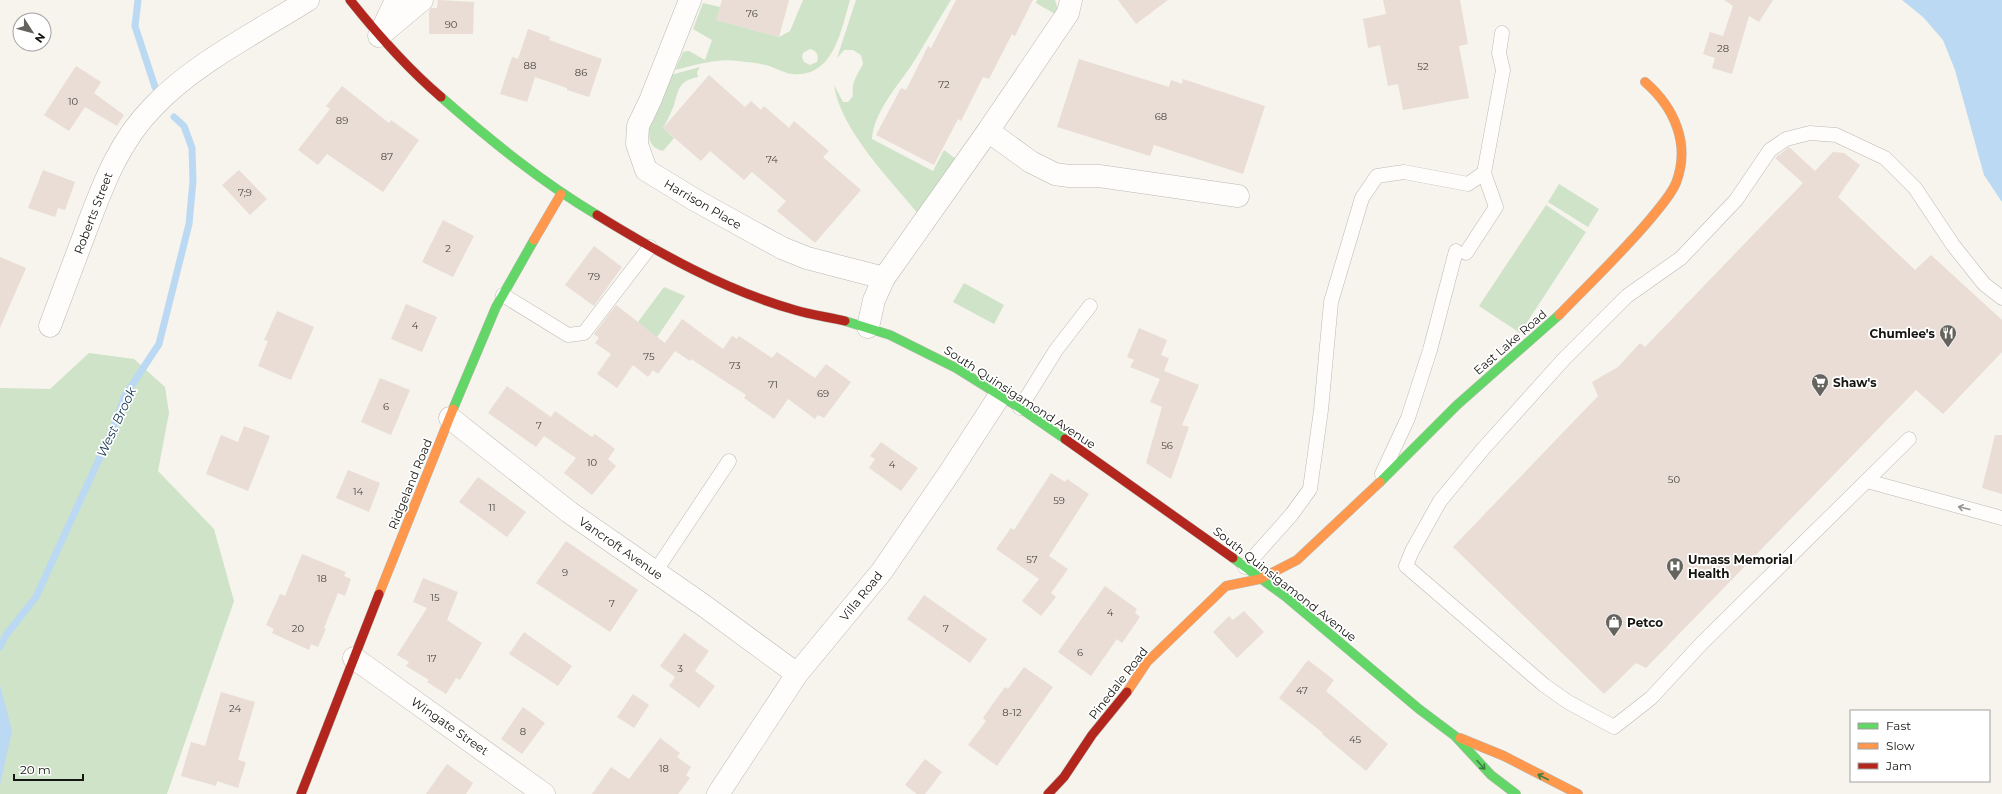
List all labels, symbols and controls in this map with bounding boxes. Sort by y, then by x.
house number: 76 [746,7,758,20]
north arrow [12,12,52,52]
house number: 90 [445,18,458,31]
text: N [32,30,48,46]
house number: 28 [1717,42,1729,55]
house number: 88 [524,59,536,72]
house number: 52 [1417,60,1429,73]
house number: 86 [575,66,587,79]
house number: 72 [938,78,950,91]
house number: 10 [68,95,78,108]
house number: 68 [1155,110,1167,123]
house number: 89 [336,114,348,127]
house number: 87 [381,150,393,163]
house number: 74 [766,153,778,166]
street label: Roberts Street [70,170,116,256]
street label: Harrison Place [662,176,744,232]
house number: 7;9 [238,186,252,199]
house number: 2 [445,242,451,255]
house number: 79 [588,270,600,283]
street label: East Lake Road [1470,306,1550,378]
house number: 4 [412,319,419,332]
restaurant icon: Chumlee's [1938,323,1958,348]
place label: Chumlee's [1869,326,1936,341]
street label: South Quinsigamond Avenue [941,342,1099,452]
house number: 75 [643,350,655,363]
house number: 73 [729,359,741,372]
supermarket icon: Shaw's [1810,372,1830,397]
place label: Shaw's [1833,375,1877,390]
house number: 71 [768,378,778,391]
water label: West Brook [93,383,140,459]
house number: 69 [817,387,829,400]
house number: 6 [383,400,389,413]
house number: 7 [536,419,542,432]
street label: Ridgeland Road [385,436,435,532]
house number: 56 [1161,439,1173,452]
house number: 10 [587,456,597,469]
house number: 4 [889,458,896,471]
house number: 50 [1668,473,1681,486]
house number: 14 [353,485,363,498]
house number: 59 [1053,494,1065,507]
house number: 11 [488,501,496,514]
one-way arrow [1958,504,1971,512]
street label: Vancroft Avenue [576,513,666,583]
street label: South Quinsigamond Avenue [1210,523,1360,645]
place label: Umass Memorial Health [1688,552,1793,581]
house number: 57 [1026,553,1038,566]
hospital icon: Umass Memorial Health [1665,556,1685,581]
house number: 9 [562,566,568,579]
street label: Villa Road [836,568,886,624]
house number: 18 [317,572,327,585]
house number: 15 [430,591,440,604]
house number: 7 [609,597,615,610]
house number: 4 [1107,606,1114,619]
shop icon: Petco [1604,612,1624,637]
place label: Petco [1627,615,1663,630]
house number: 20 [292,622,305,635]
house number: 7 [943,622,949,635]
street label: Pinedale Road [1085,644,1151,722]
house number: 6 [1077,646,1083,659]
house number: 17 [427,652,437,665]
house number: 3 [677,662,683,675]
house number: 47 [1296,684,1308,697]
street label: Wingate Street [408,694,492,758]
house number: 24 [229,702,241,715]
house number: 8-12 [1002,706,1022,719]
legend [1850,710,1990,782]
text: Fast [1886,718,1911,733]
house number: 8 [520,725,526,738]
house number: 45 [1349,733,1361,746]
text: Slow [1886,738,1915,753]
scale bar [14,756,83,782]
text: Jam [1885,758,1912,773]
one-way arrow [1476,759,1485,769]
text: 20 m [20,762,51,777]
house number: 18 [659,762,669,775]
one-way arrow [1537,772,1549,780]

